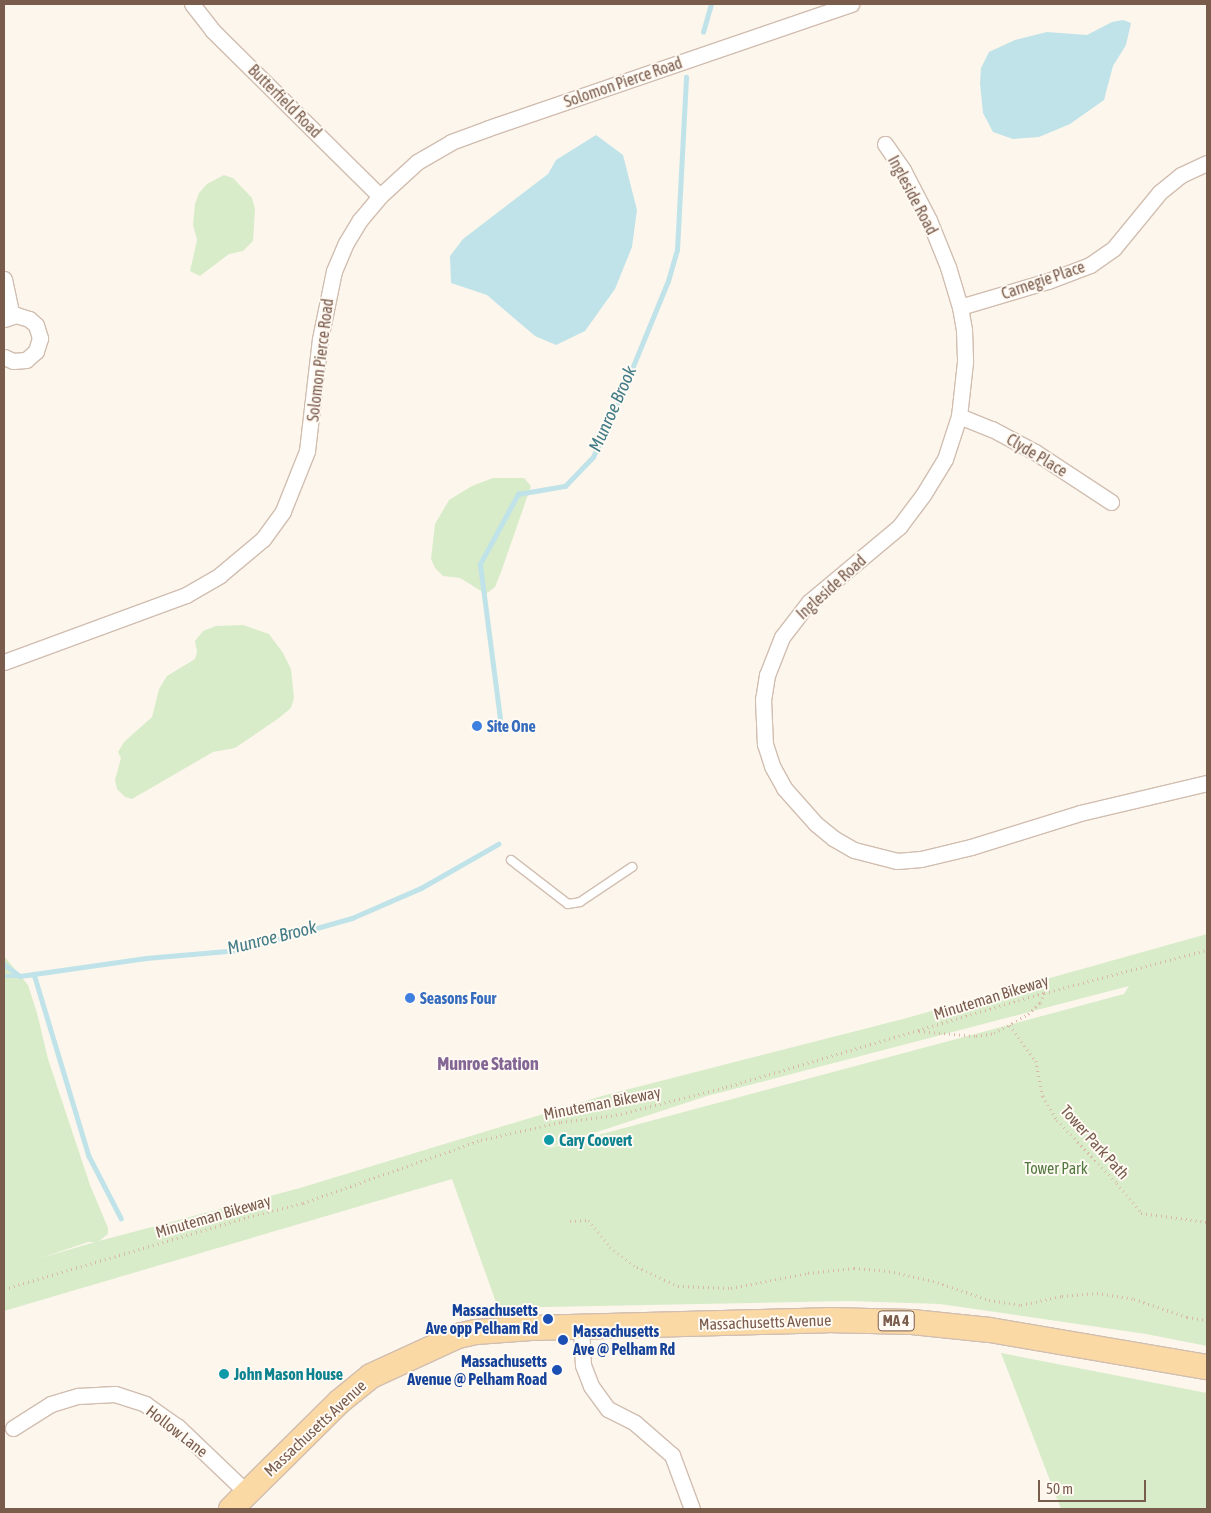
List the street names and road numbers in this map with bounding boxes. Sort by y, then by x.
street label: Solomon Pierce Road [561,53,685,111]
street label: Butterfield Road [244,60,326,142]
street label: Ingleside Road [884,152,942,238]
street label: Carnegie Place [999,257,1087,303]
street label: Solomon Pierce Road [303,297,337,423]
street label: Clyde Place [1003,429,1071,481]
street label: Ingleside Road [792,551,870,623]
street label: Minuteman Bikeway [931,970,1051,1024]
street label: Minuteman Bikeway [542,1082,662,1124]
street label: Tower Park Path [1057,1101,1133,1183]
street label: Minuteman Bikeway [153,1190,273,1242]
road number: MA 4 [877,1308,915,1334]
street label: Massachusetts Avenue [698,1310,832,1334]
street label: Massachusetts Avenue [260,1376,370,1480]
street label: Hollow Lane [142,1401,212,1461]

